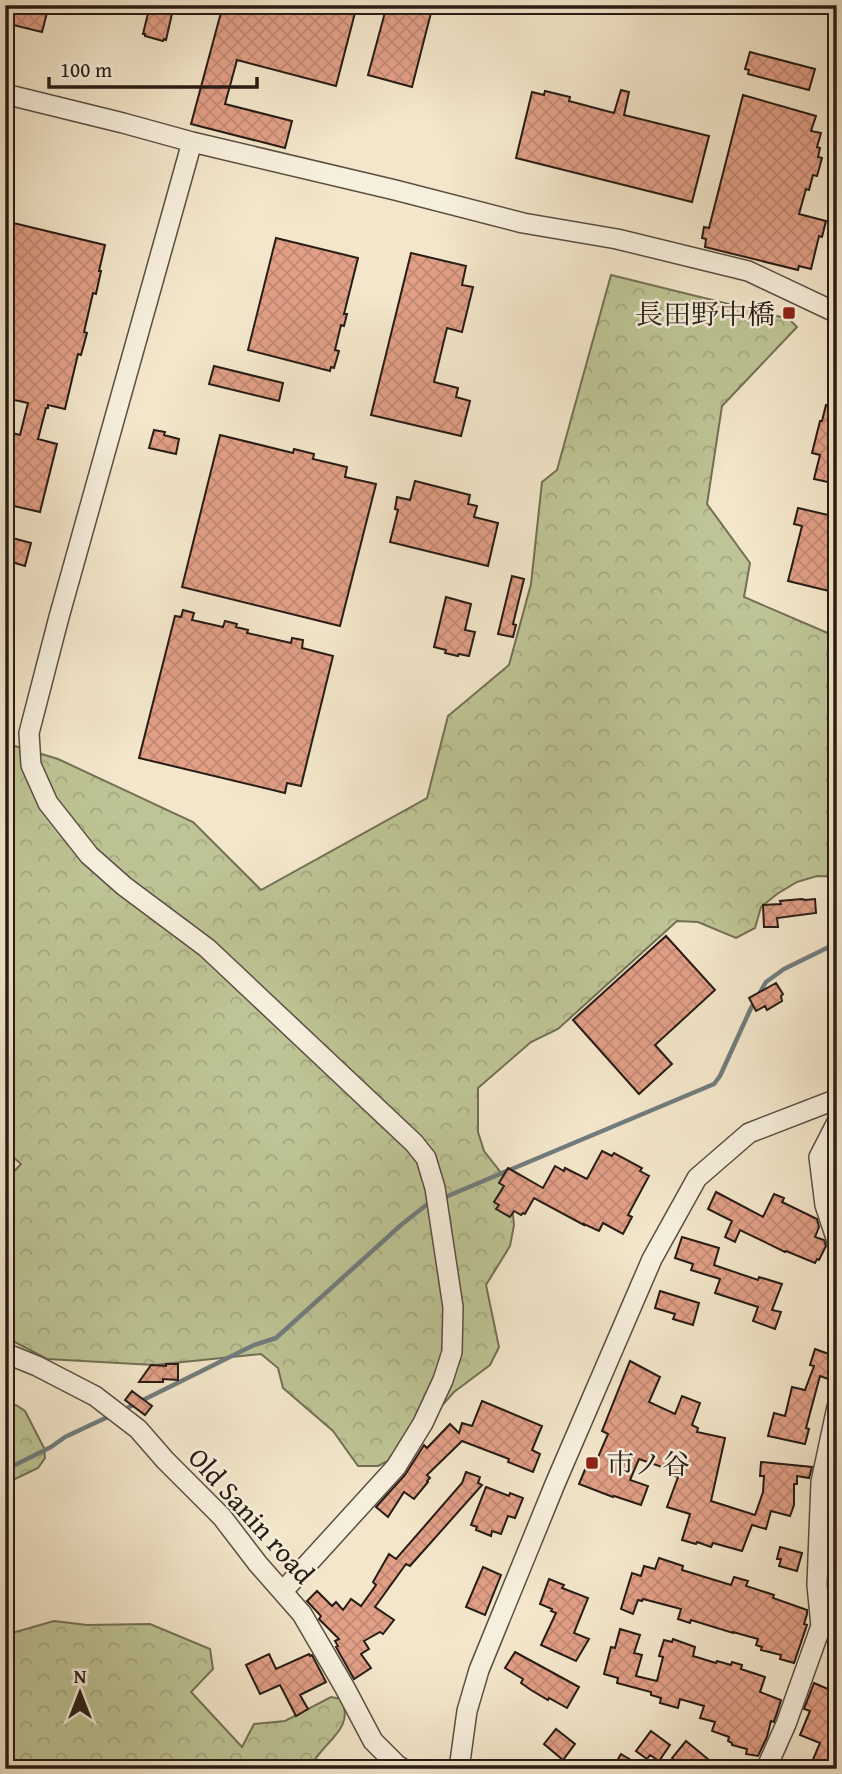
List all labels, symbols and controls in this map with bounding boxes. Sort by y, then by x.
scale bar [49,46,257,90]
text: 100 m [60,54,112,85]
place label: 長田野中橋 [635,293,775,334]
marker: 長田野中橋 [781,305,797,321]
street label: Old Sanin road [179,1437,325,1593]
place label: 市ノ谷 [606,1443,690,1484]
marker: 市ノ谷 [584,1455,600,1471]
north arrow [46,1658,116,1728]
text: N [74,1662,87,1690]

